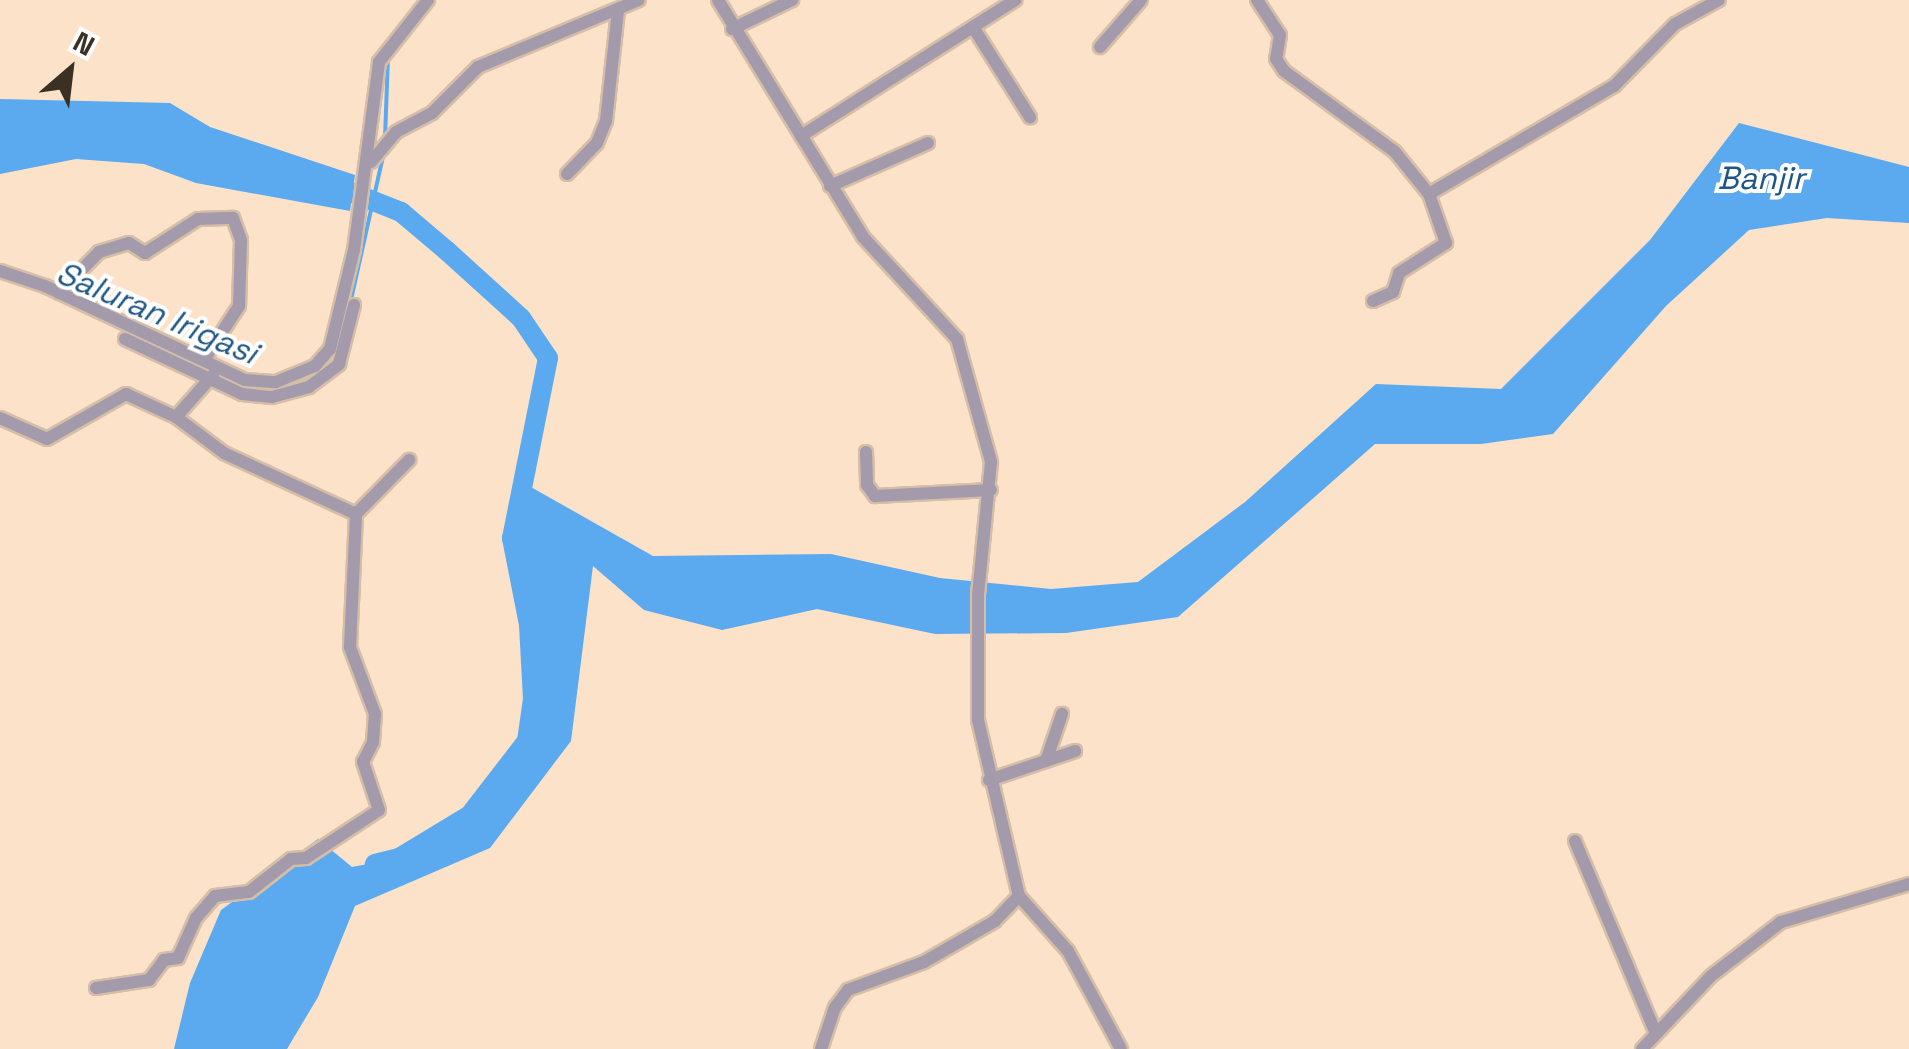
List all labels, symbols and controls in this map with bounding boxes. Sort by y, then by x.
north arrow [20,20,120,120]
text: N [67,23,101,64]
water label: Banjir [1718,159,1804,197]
water label: Saluran Irigasi [51,253,263,373]

